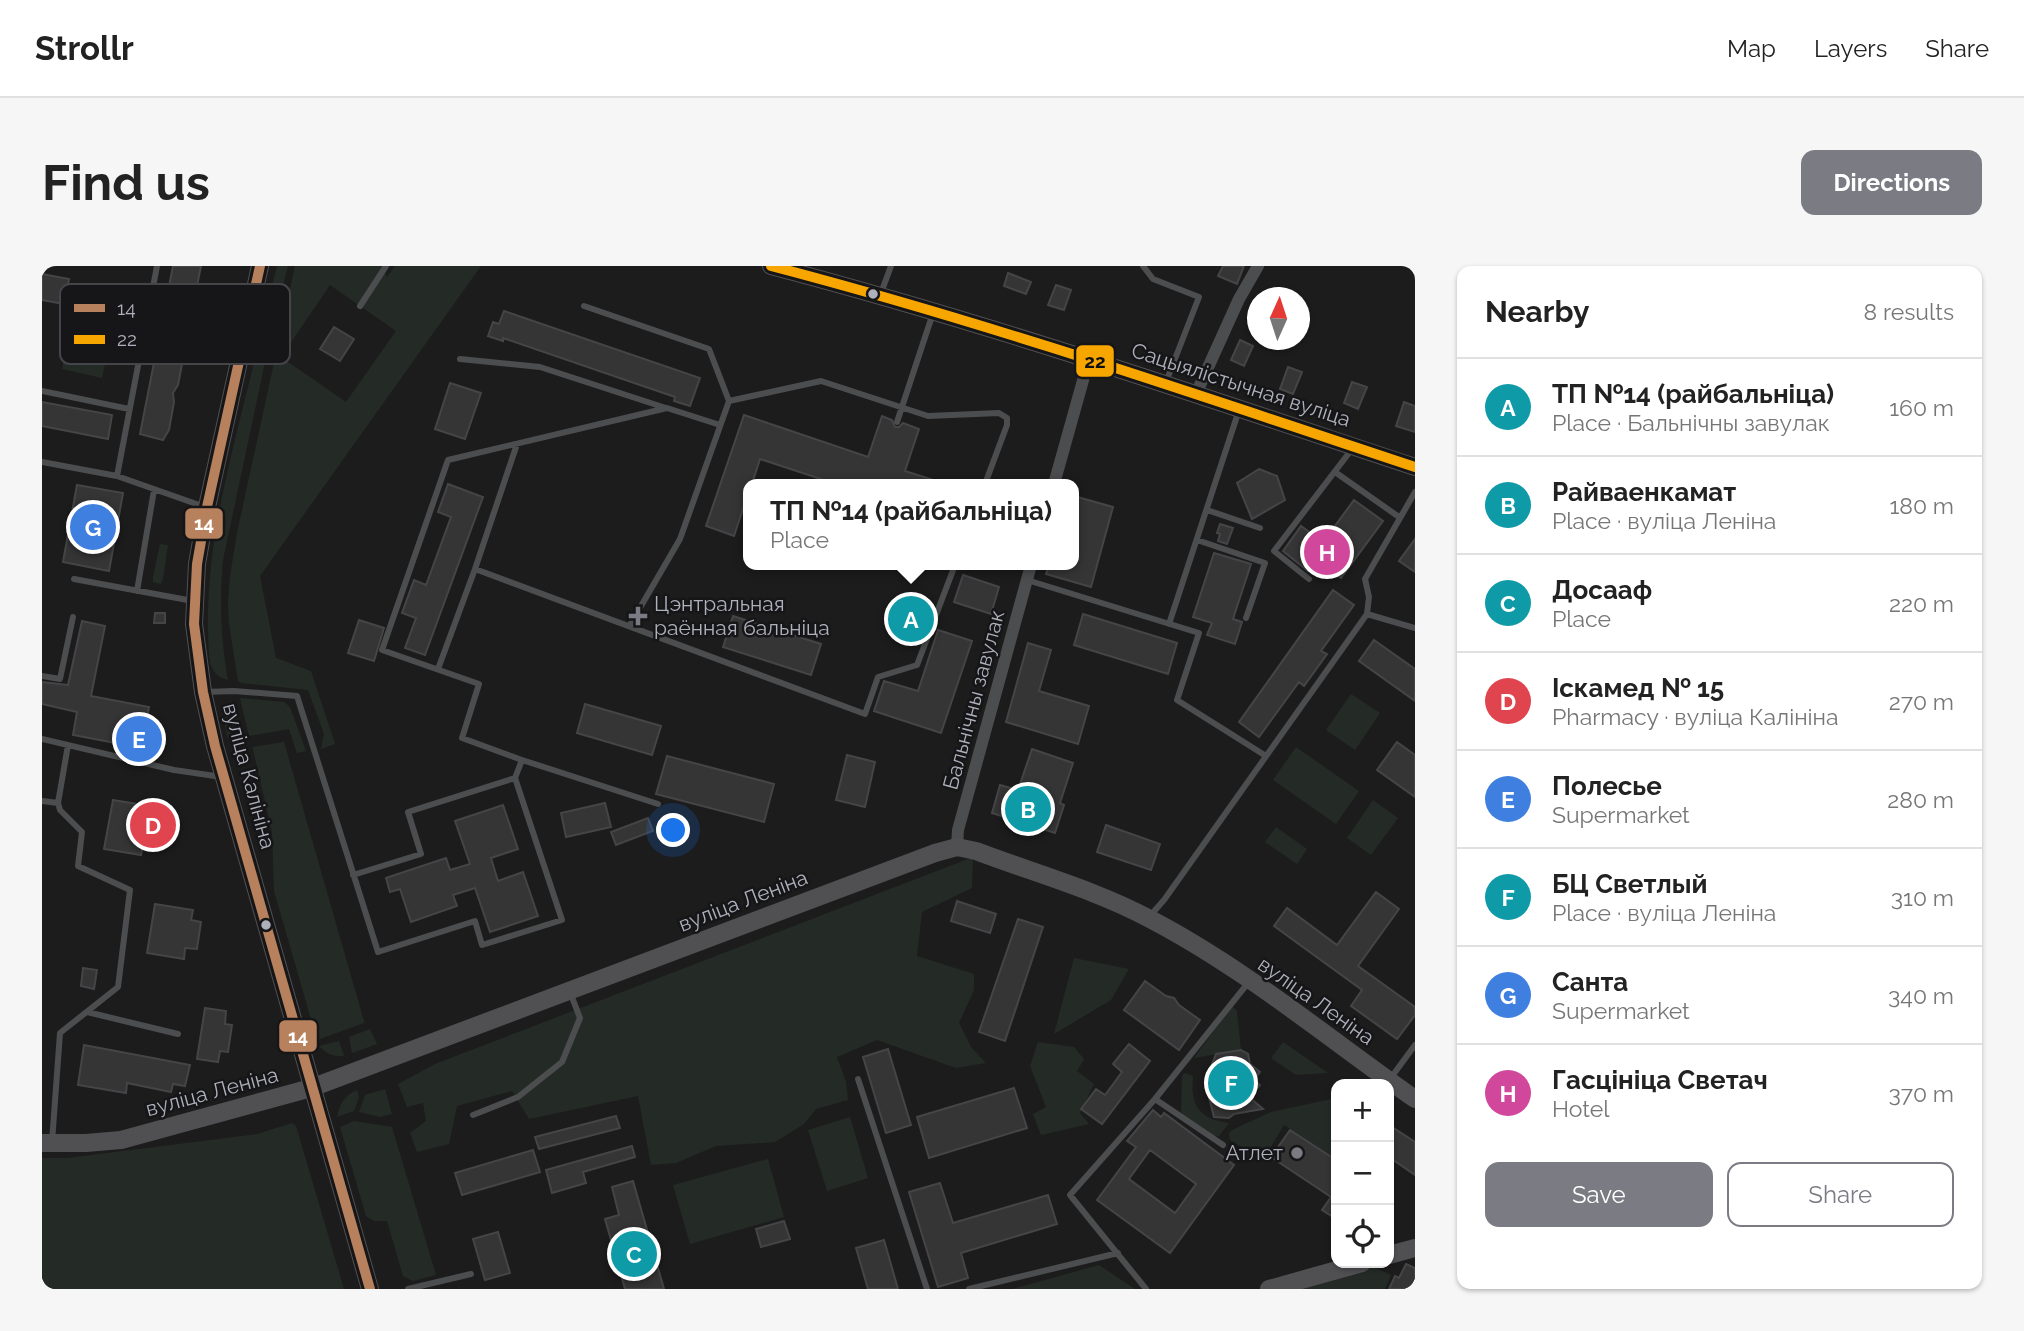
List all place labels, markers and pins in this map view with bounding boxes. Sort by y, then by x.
unlabelled marker [866,287,880,301]
pin: G [70,501,116,553]
pin: H [1304,526,1350,578]
place label: Цэнтральная раённая бальніца [654,591,830,640]
pin: A [888,593,934,645]
marker: Цэнтральная раённая бальніца [628,606,648,626]
pin: E [116,713,162,765]
pin: B [1005,783,1051,835]
pin: D [130,799,176,851]
unlabelled marker [259,918,273,932]
pin: F [1208,1057,1254,1109]
place label: Атлет [1225,1140,1283,1165]
marker: Атлет [1289,1145,1305,1161]
pin: C [611,1228,657,1280]

